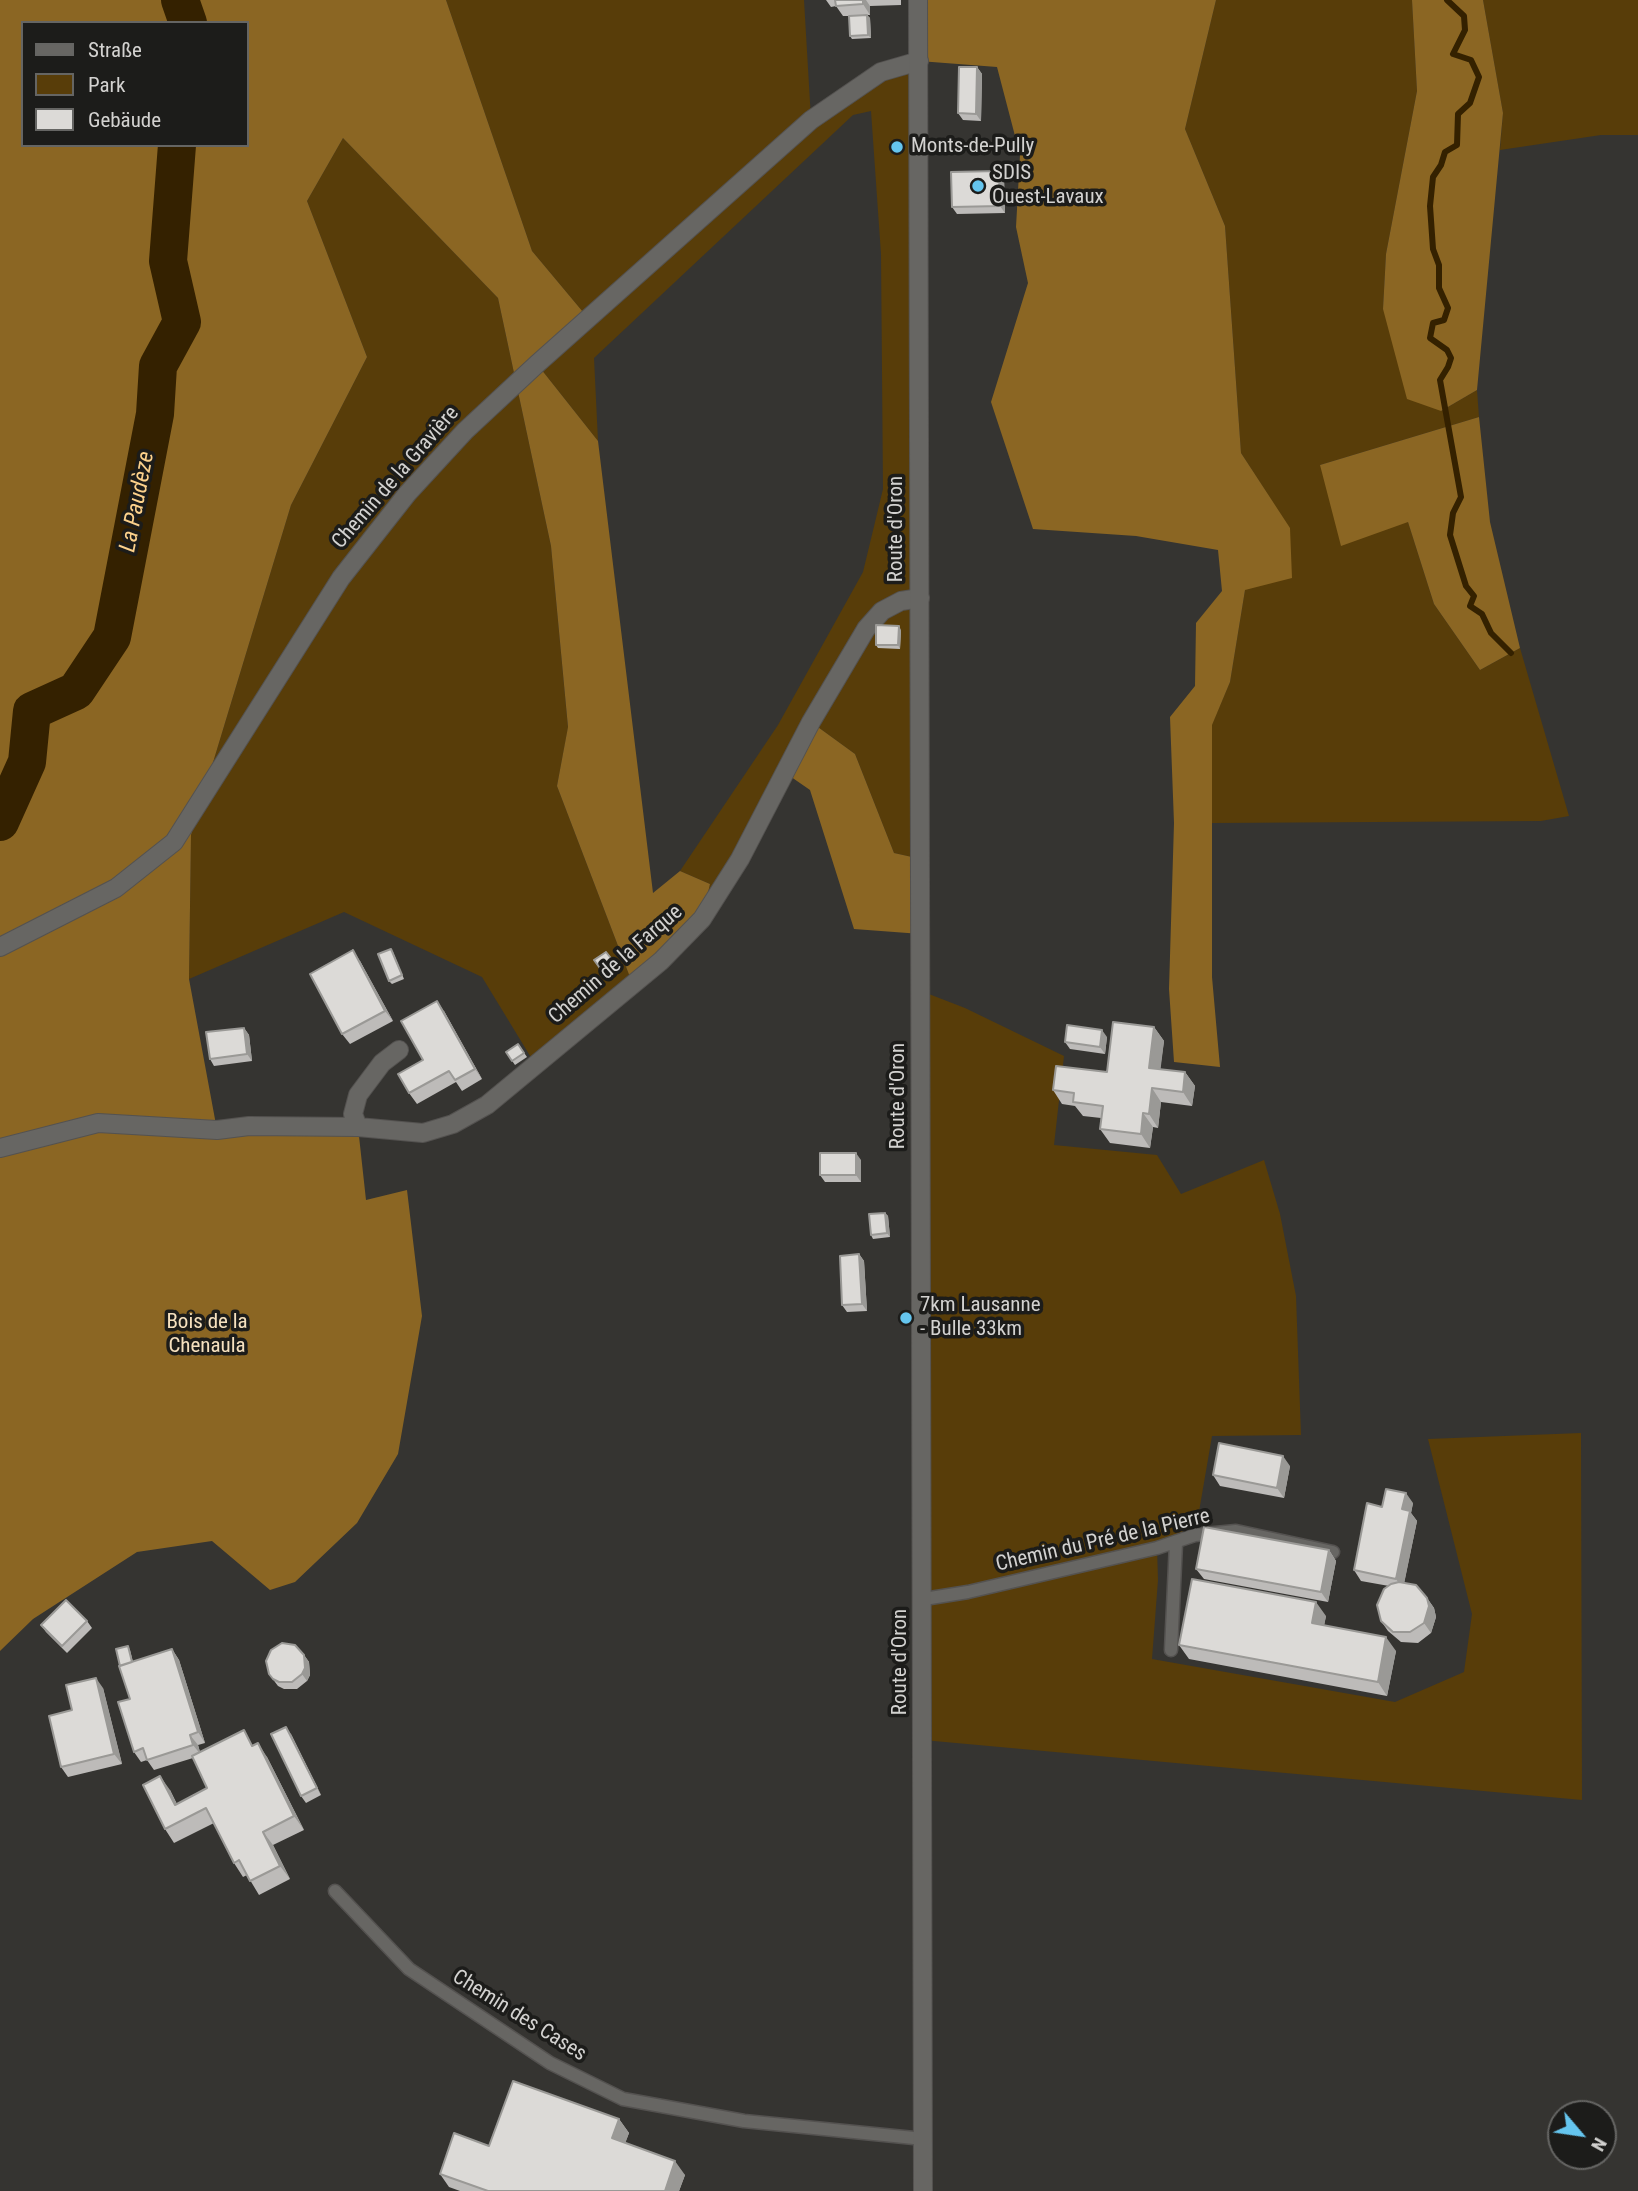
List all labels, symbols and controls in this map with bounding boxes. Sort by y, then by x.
legend [21,21,248,147]
text: Straße [88,38,142,62]
text: Park [88,73,125,97]
text: Gebäude [88,108,161,132]
place label: Monts-de-Pully [911,134,1034,160]
marker: Monts-de-Pully [889,139,905,155]
place label: SDIS Ouest-Lavaux [992,161,1104,211]
marker: SDIS Ouest-Lavaux [970,178,986,194]
street label: Chemin de la Gravière [327,402,465,554]
water label: La Paudèze [115,449,161,555]
street label: Route d'Oron [884,476,910,582]
street label: Chemin de la Farque [544,900,688,1030]
street label: Route d'Oron [886,1043,912,1149]
place label: 7km Lausanne - Bulle 33km [920,1293,1040,1343]
park label: Bois de la Chenaula [166,1310,248,1360]
marker: 7km Lausanne - Bulle 33km [898,1310,914,1326]
street label: Chemin du Pré de la Pierre [994,1504,1212,1578]
street label: Route d'Oron [888,1609,914,1715]
street label: Chemin des Cases [447,1965,591,2067]
north arrow [1547,2100,1617,2170]
text: N [1586,2134,1612,2155]

